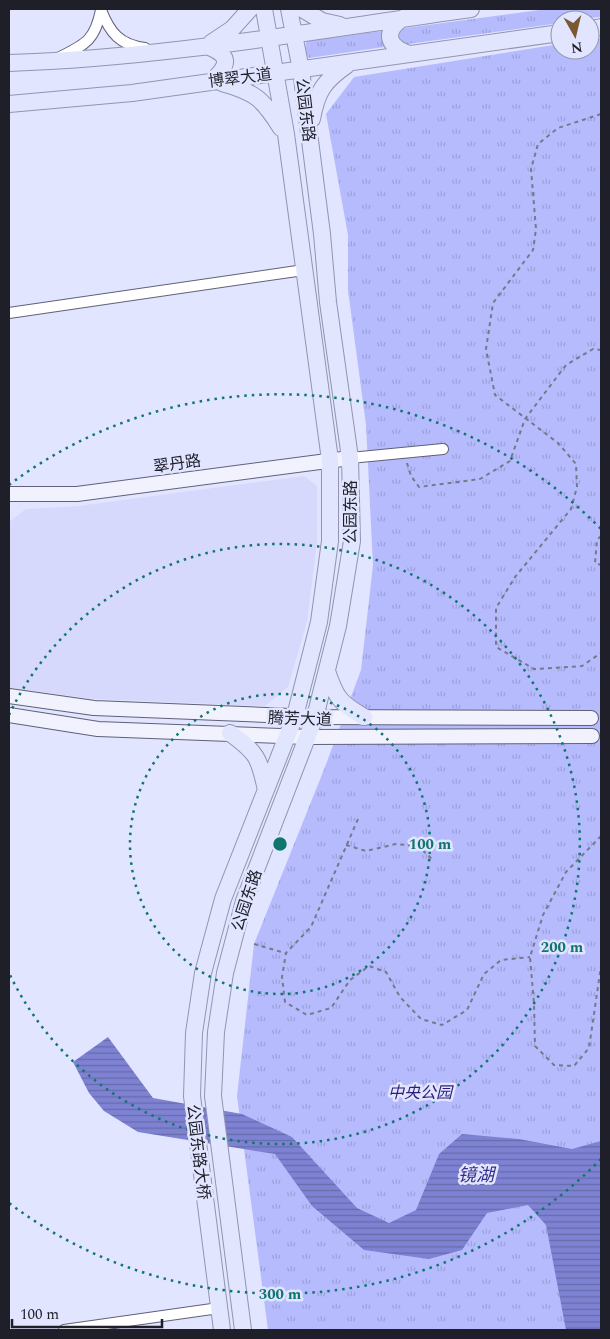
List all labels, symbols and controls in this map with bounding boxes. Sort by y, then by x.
north arrow [550,10,600,60]
text: N [570,36,584,59]
street label: 博翠大道 [207,62,273,94]
street label: 公园东路 [289,77,321,143]
street label: 翠丹路 [152,449,203,479]
street label: 公园东路 [339,480,363,544]
street label: 腾芳大道 [268,706,332,732]
text: 100 m [409,833,452,856]
centre of rings [271,835,289,853]
street label: 公园东路 [226,866,268,934]
text: 200 m [541,936,584,959]
park label: 中央公园 [388,1081,454,1105]
street label: 公园东路大桥 [180,1103,216,1201]
water label: 镜湖 [458,1162,497,1189]
text: 300 m [259,1283,302,1306]
scale bar [12,1296,162,1328]
text: 100 m [20,1303,59,1326]

